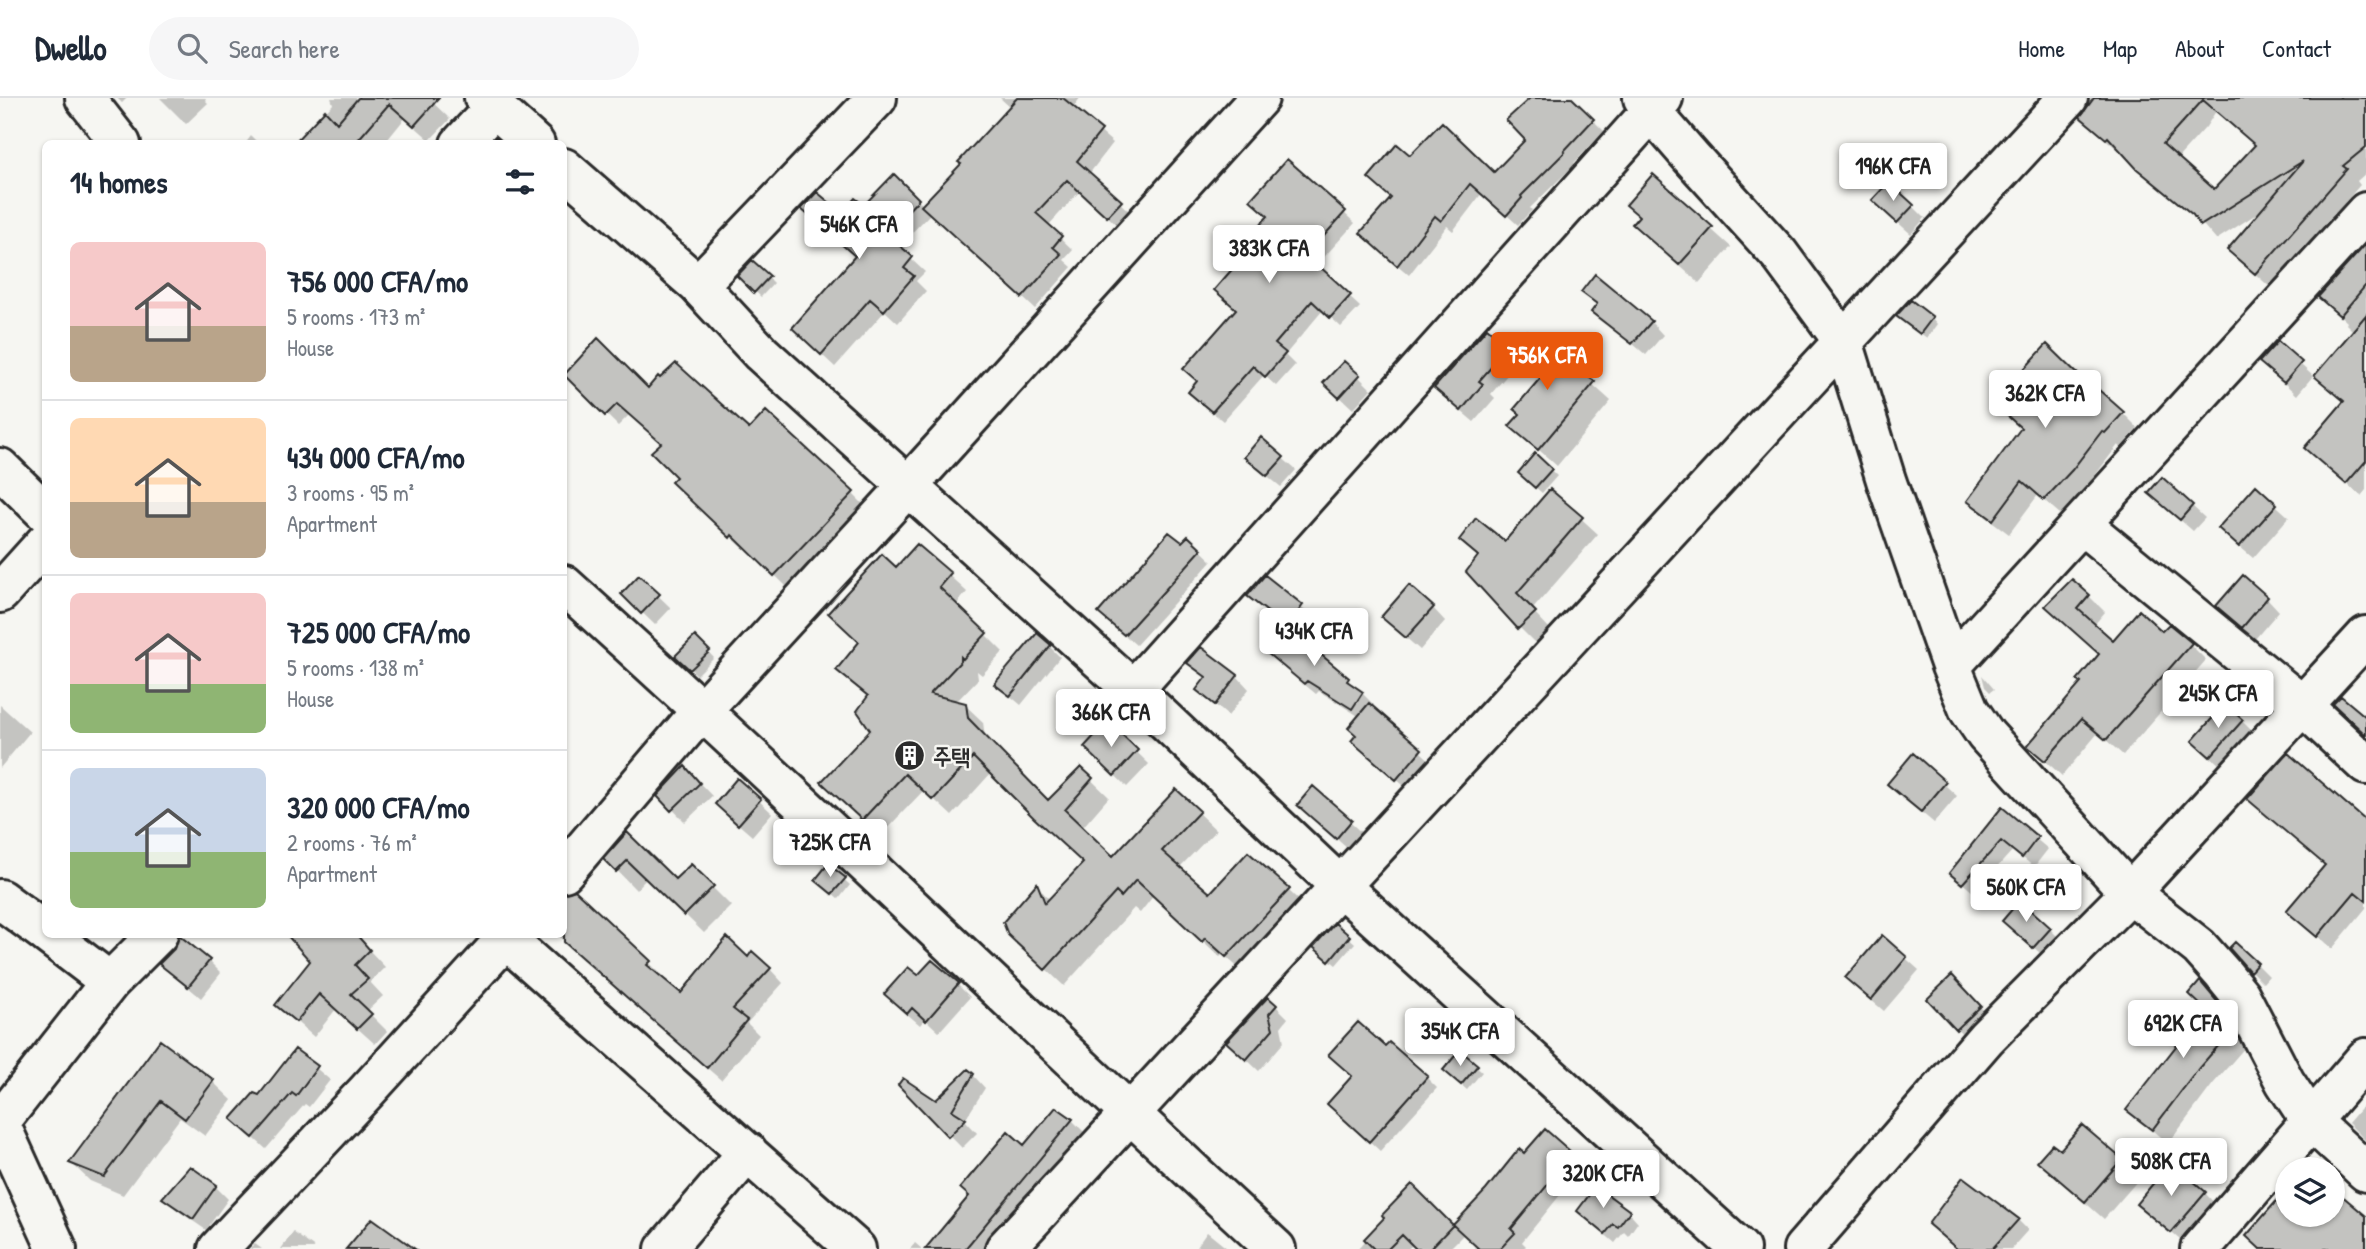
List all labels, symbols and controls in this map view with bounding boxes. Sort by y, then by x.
search box [149,17,639,80]
text: Dwello [35,26,107,70]
icon: search [173,29,211,67]
text: Search here [229,31,340,66]
text: Home [2018,32,2065,64]
text: Map [2103,32,2137,64]
text: About [2175,32,2224,64]
text: Contact [2262,32,2331,64]
pin: 196K CFA [1821,144,1965,203]
text: 196K CFA [1855,150,1931,181]
text: 14 homes [70,162,168,202]
icon: filters [501,163,539,201]
pin: 546K CFA [787,202,931,261]
text: 546K CFA [820,208,898,239]
pin: 383K CFA [1197,226,1341,285]
text: 383K CFA [1229,232,1309,263]
text: 756 000 CFA/mo [287,261,468,301]
icon: home [126,270,210,354]
text: 5 rooms · 173 m² [287,301,425,332]
text: House [287,332,334,363]
pin: 756K CFA [1475,332,1619,392]
text: 756K CFA [1507,339,1587,370]
pin: 362K CFA [1973,370,2117,430]
text: 362K CFA [2005,377,2085,408]
text: 434 000 CFA/mo [287,437,465,477]
icon: home [126,446,210,530]
text: 3 rooms · 95 m² [287,477,414,508]
text: Apartment [287,508,377,539]
pin: 434K CFA [1242,608,1386,668]
text: 725 000 CFA/mo [287,612,470,652]
text: 434K CFA [1275,615,1353,646]
icon: home [126,621,210,705]
text: 5 rooms · 138 m² [287,652,424,683]
pin: 245K CFA [2146,670,2290,730]
text: 245K CFA [2179,677,2257,708]
text: House [287,683,334,714]
pin: 366K CFA [1039,690,1183,749]
text: 366K CFA [1072,696,1150,727]
building icon: 주택 [893,739,927,773]
place label: 주택 [933,740,970,771]
text: 320 000 CFA/mo [287,787,470,827]
icon: home [126,796,210,880]
pin: 725K CFA [758,820,902,879]
text: 725K CFA [789,826,871,857]
text: 2 rooms · 76 m² [287,827,417,858]
text: Apartment [287,858,377,889]
pin: 560K CFA [1954,864,2098,924]
text: 560K CFA [1987,871,2065,902]
pin: 692K CFA [2111,1000,2255,1060]
text: 692K CFA [2144,1007,2222,1038]
pin: 354K CFA [1388,1009,1532,1068]
text: 354K CFA [1421,1015,1499,1046]
pin: 508K CFA [2099,1138,2243,1198]
text: 508K CFA [2131,1145,2211,1176]
pin: 320K CFA [1531,1150,1675,1210]
text: 320K CFA [1562,1157,1644,1188]
map controls [2275,1157,2345,1227]
button: layers [2275,1157,2345,1227]

